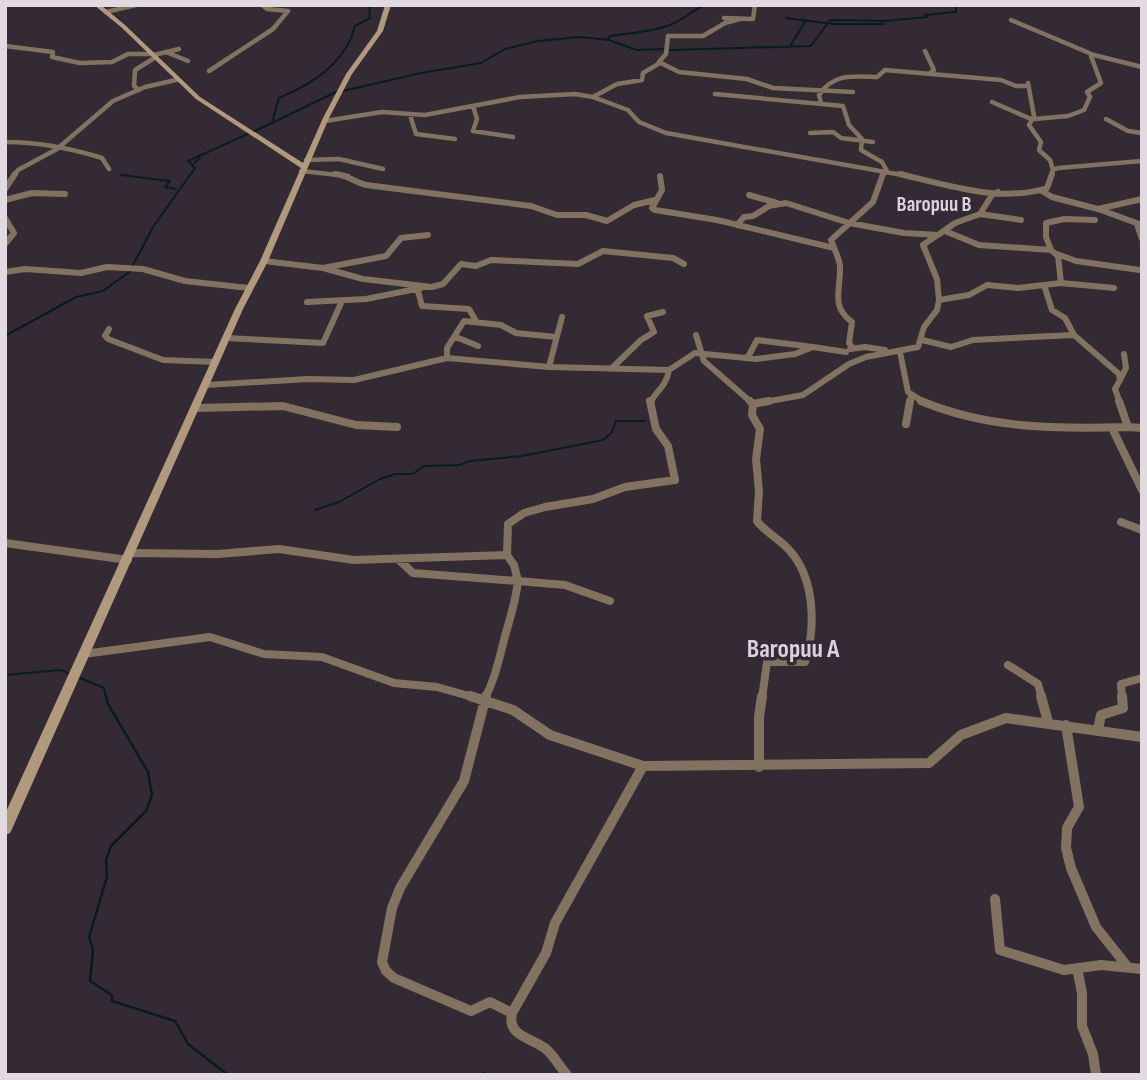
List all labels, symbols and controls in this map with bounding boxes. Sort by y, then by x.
district label: Baropuu B [897,192,971,217]
district label: Baropuu A [747,634,840,665]

